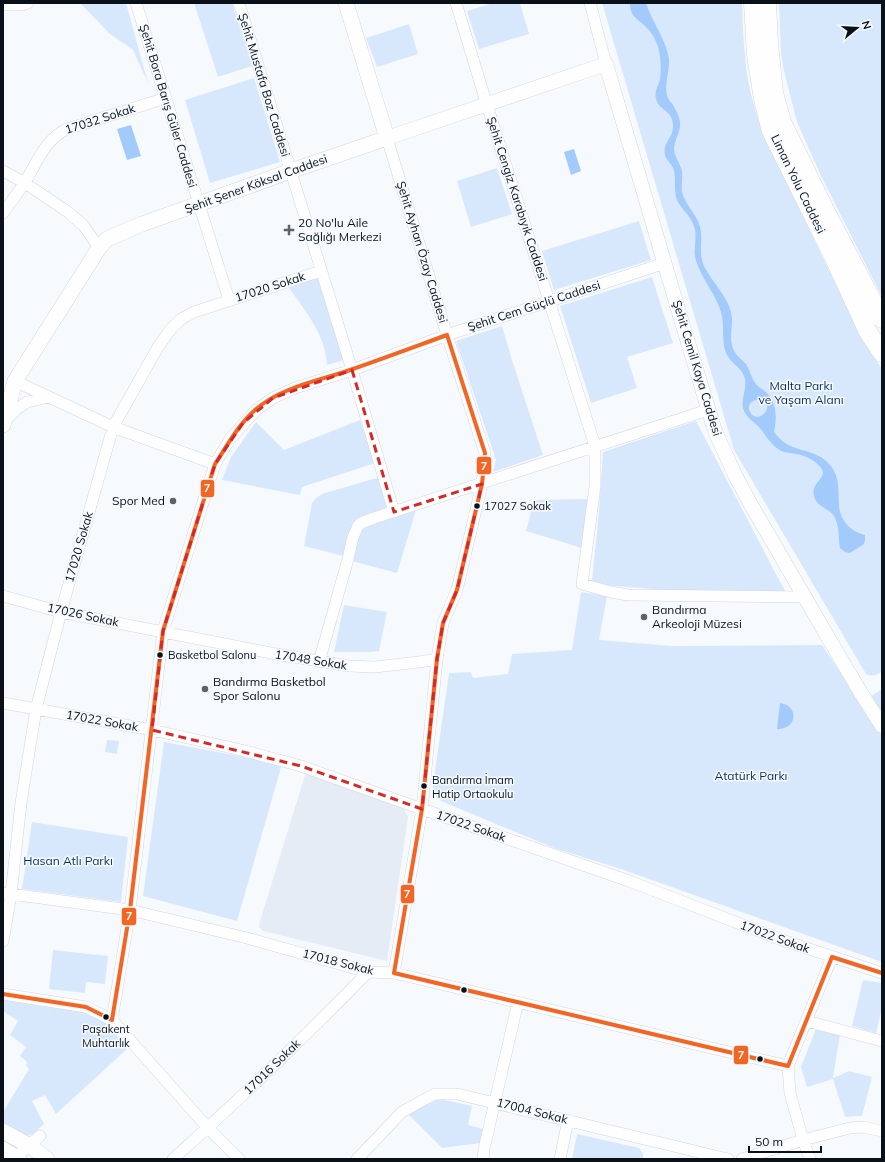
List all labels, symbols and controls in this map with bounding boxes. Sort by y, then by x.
north arrow [837,8,877,48]
street label: Şehit Mustafa Boz Caddesi [235,11,294,159]
text: N [859,19,874,31]
street label: Şehit Bora Barış Güler Caddesi [136,22,201,189]
street label: 17032 Sokak [63,100,138,137]
street label: Şehit Cengiz Karabıyık Caddesi [484,115,551,283]
street label: Liman Yolu Caddesi [768,132,829,236]
street label: Şehit Şener Köksal Caddesi [182,151,329,216]
street label: Şehit Ayhan Özay Caddesi [394,179,451,325]
place label: 20 No'lu Aile Sağlığı Merkezi [298,215,382,244]
marker: 20 No'lu Aile Sağlığı Merkezi [283,224,295,236]
street label: 17020 Sokak [233,268,308,305]
street label: Şehit Cem Güçlü Caddesi [466,277,602,334]
street label: Şehit Cemil Kaya Caddesi [670,298,725,438]
park label: Malta Parkı ve Yaşam Alanı [758,378,844,407]
line badge: 7 [476,456,492,475]
text: 7 [481,459,488,473]
line badge: 7 [200,479,215,498]
text: 7 [204,481,211,495]
place label: Spor Med [112,493,165,508]
marker: Spor Med [168,496,178,506]
place label: 17027 Sokak [484,499,551,513]
marker: 17027 Sokak [472,501,482,511]
street label: 17020 Sokak [61,509,96,584]
street label: 17026 Sokak [46,600,121,630]
place label: Bandırma Arkeoloji Müzesi [652,602,742,631]
marker: Bandırma Arkeoloji Müzesi [639,612,649,622]
street label: 17048 Sokak [274,646,349,673]
place label: Basketbol Salonu [168,648,256,662]
marker: Basketbol Salonu [155,650,165,660]
place label: Bandırma Basketbol Spor Salonu [213,674,326,703]
marker: Bandırma Basketbol Spor Salonu [200,684,210,694]
street label: 17022 Sokak [65,707,140,734]
park label: Atatürk Parkı [715,768,787,783]
place label: Bandırma İmam Hatip Ortaokulu [432,773,514,801]
marker: Bandırma İmam Hatip Ortaokulu [419,781,429,791]
street label: 17022 Sokak [434,807,509,845]
park label: Hasan Atlı Parkı [23,853,113,868]
line badge: 7 [400,884,415,904]
text: 7 [404,887,411,901]
line badge: 7 [121,907,137,926]
text: 7 [126,909,133,923]
street label: 17022 Sokak [738,917,813,956]
street label: 17018 Sokak [301,945,376,978]
unlabelled marker [459,985,469,995]
marker: Paşakent Muhtarlık [101,1012,111,1022]
place label: Paşakent Muhtarlık [82,1022,130,1050]
street label: 17016 Sokak [240,1035,304,1097]
line badge: 7 [733,1045,749,1065]
text: 7 [738,1048,745,1062]
unlabelled marker [755,1054,765,1064]
street label: 17004 Sokak [495,1094,570,1127]
scale bar [749,1128,821,1154]
text: 50 m [755,1134,783,1149]

